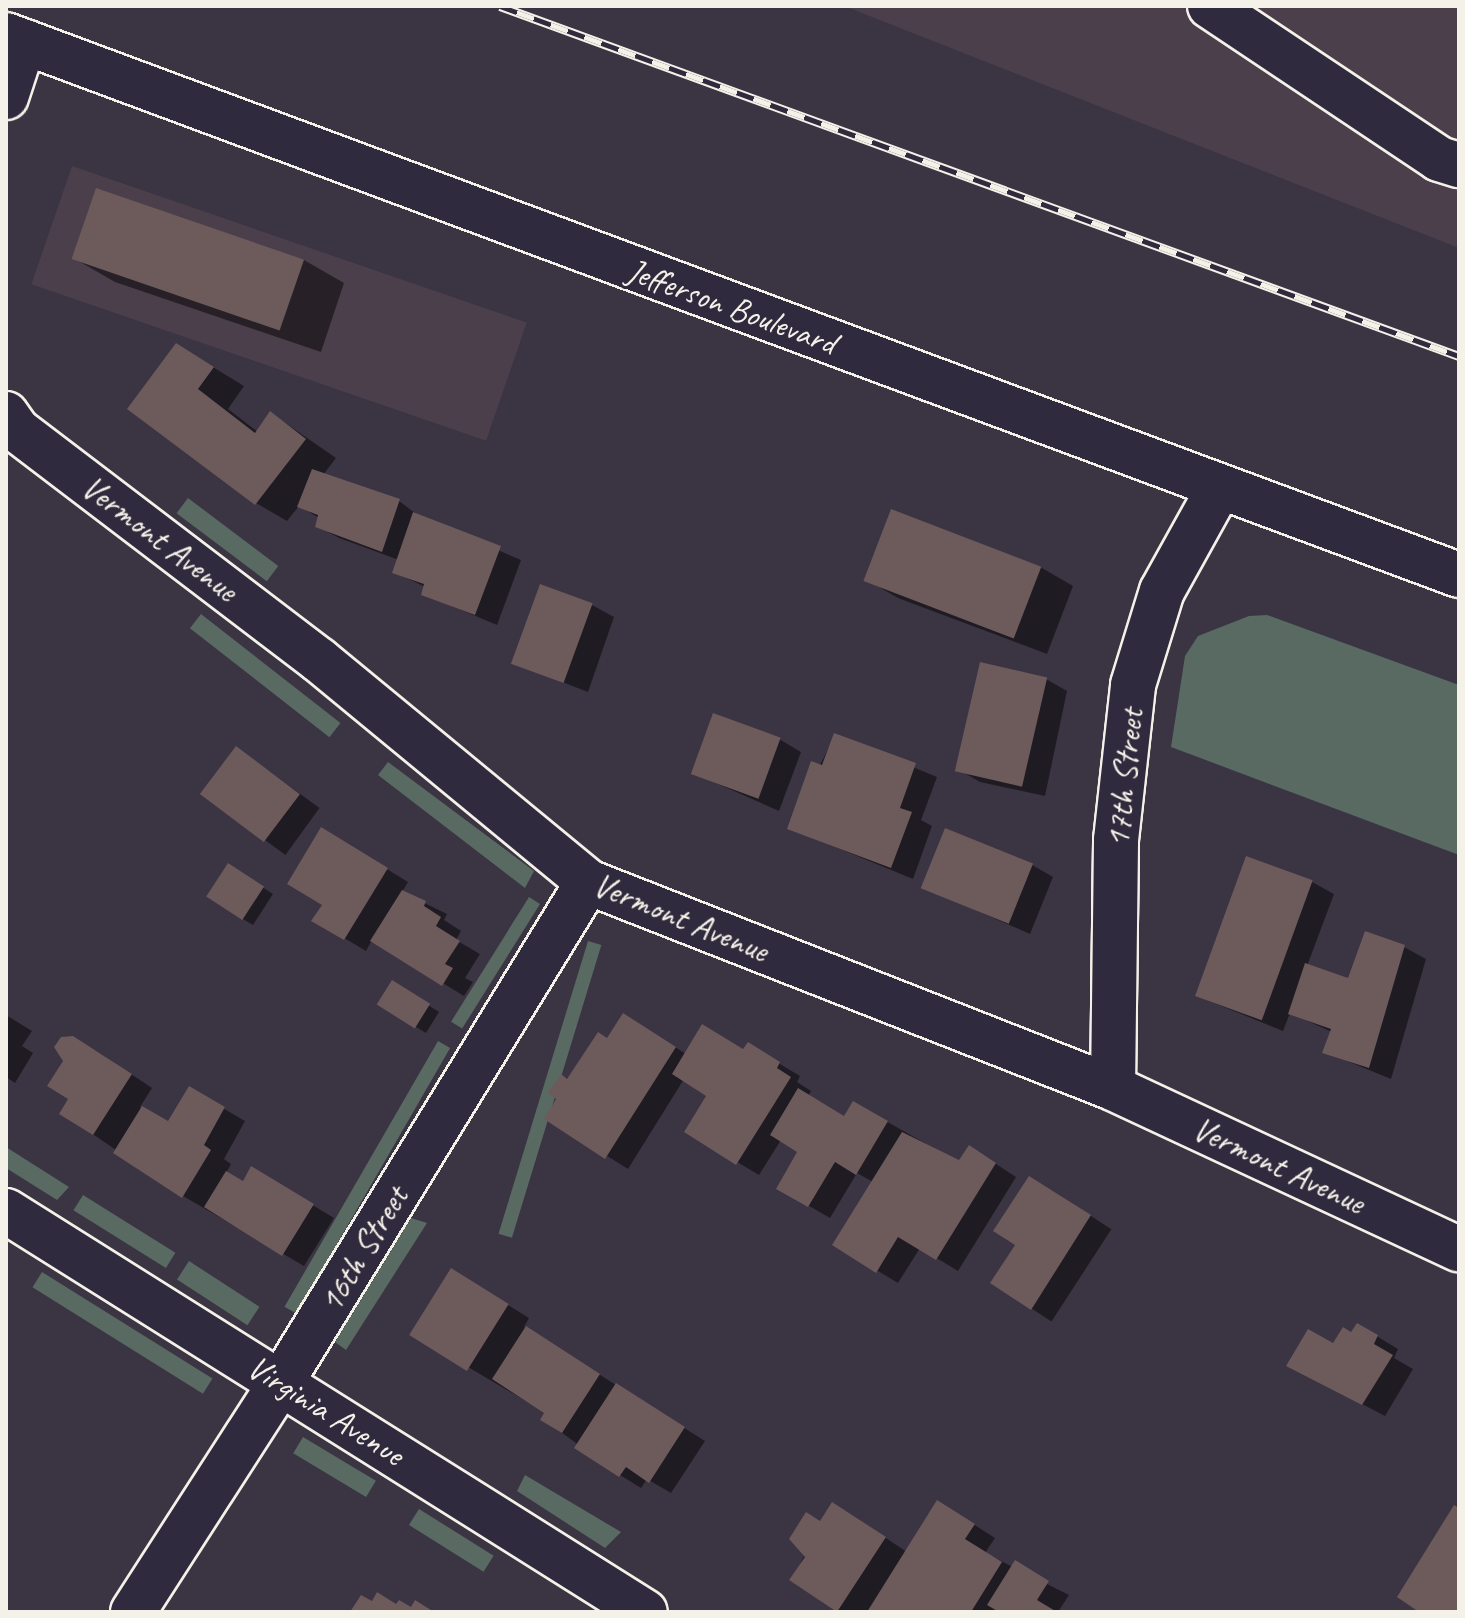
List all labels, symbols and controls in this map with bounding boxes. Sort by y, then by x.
street label: Jefferson Boulevard [622,249,842,363]
street label: Vermont Avenue [74,466,246,610]
street label: 17th Street [1096,706,1152,850]
street label: Vermont Avenue [588,863,774,971]
street label: Vermont Avenue [1187,1107,1371,1223]
street label: 16th Street [310,1179,416,1319]
street label: Virginia Avenue [240,1346,412,1474]

